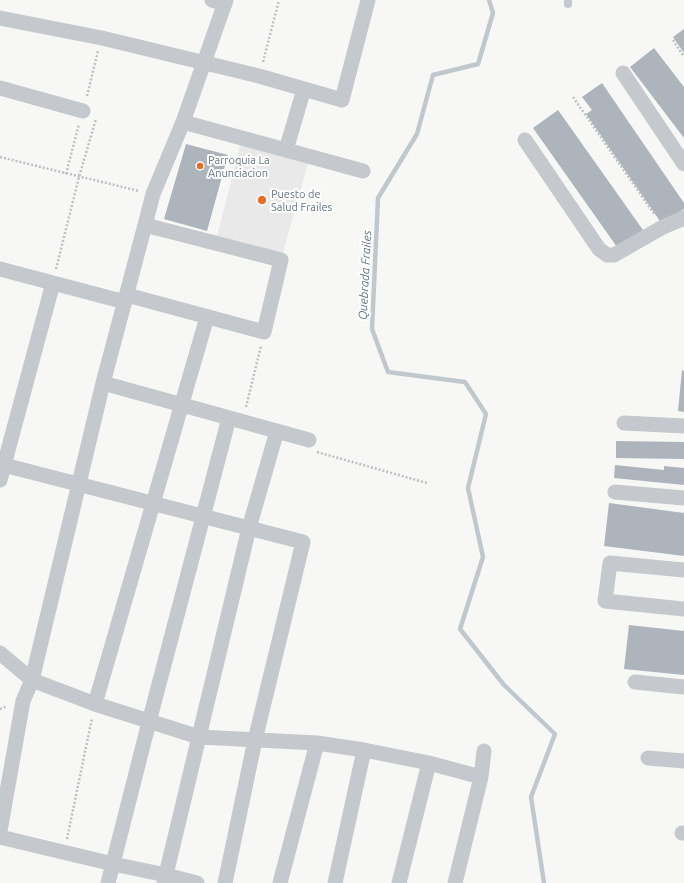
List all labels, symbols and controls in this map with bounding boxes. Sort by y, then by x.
place label: Parroquia La Anunciacion [208,153,270,179]
marker: Parroquia La Anunciacion [195,161,205,171]
place label: Puesto de Salud Frailes [271,187,332,213]
marker: Puesto de Salud Frailes [256,194,268,206]
water label: Quebrada Frailes [355,230,375,320]

